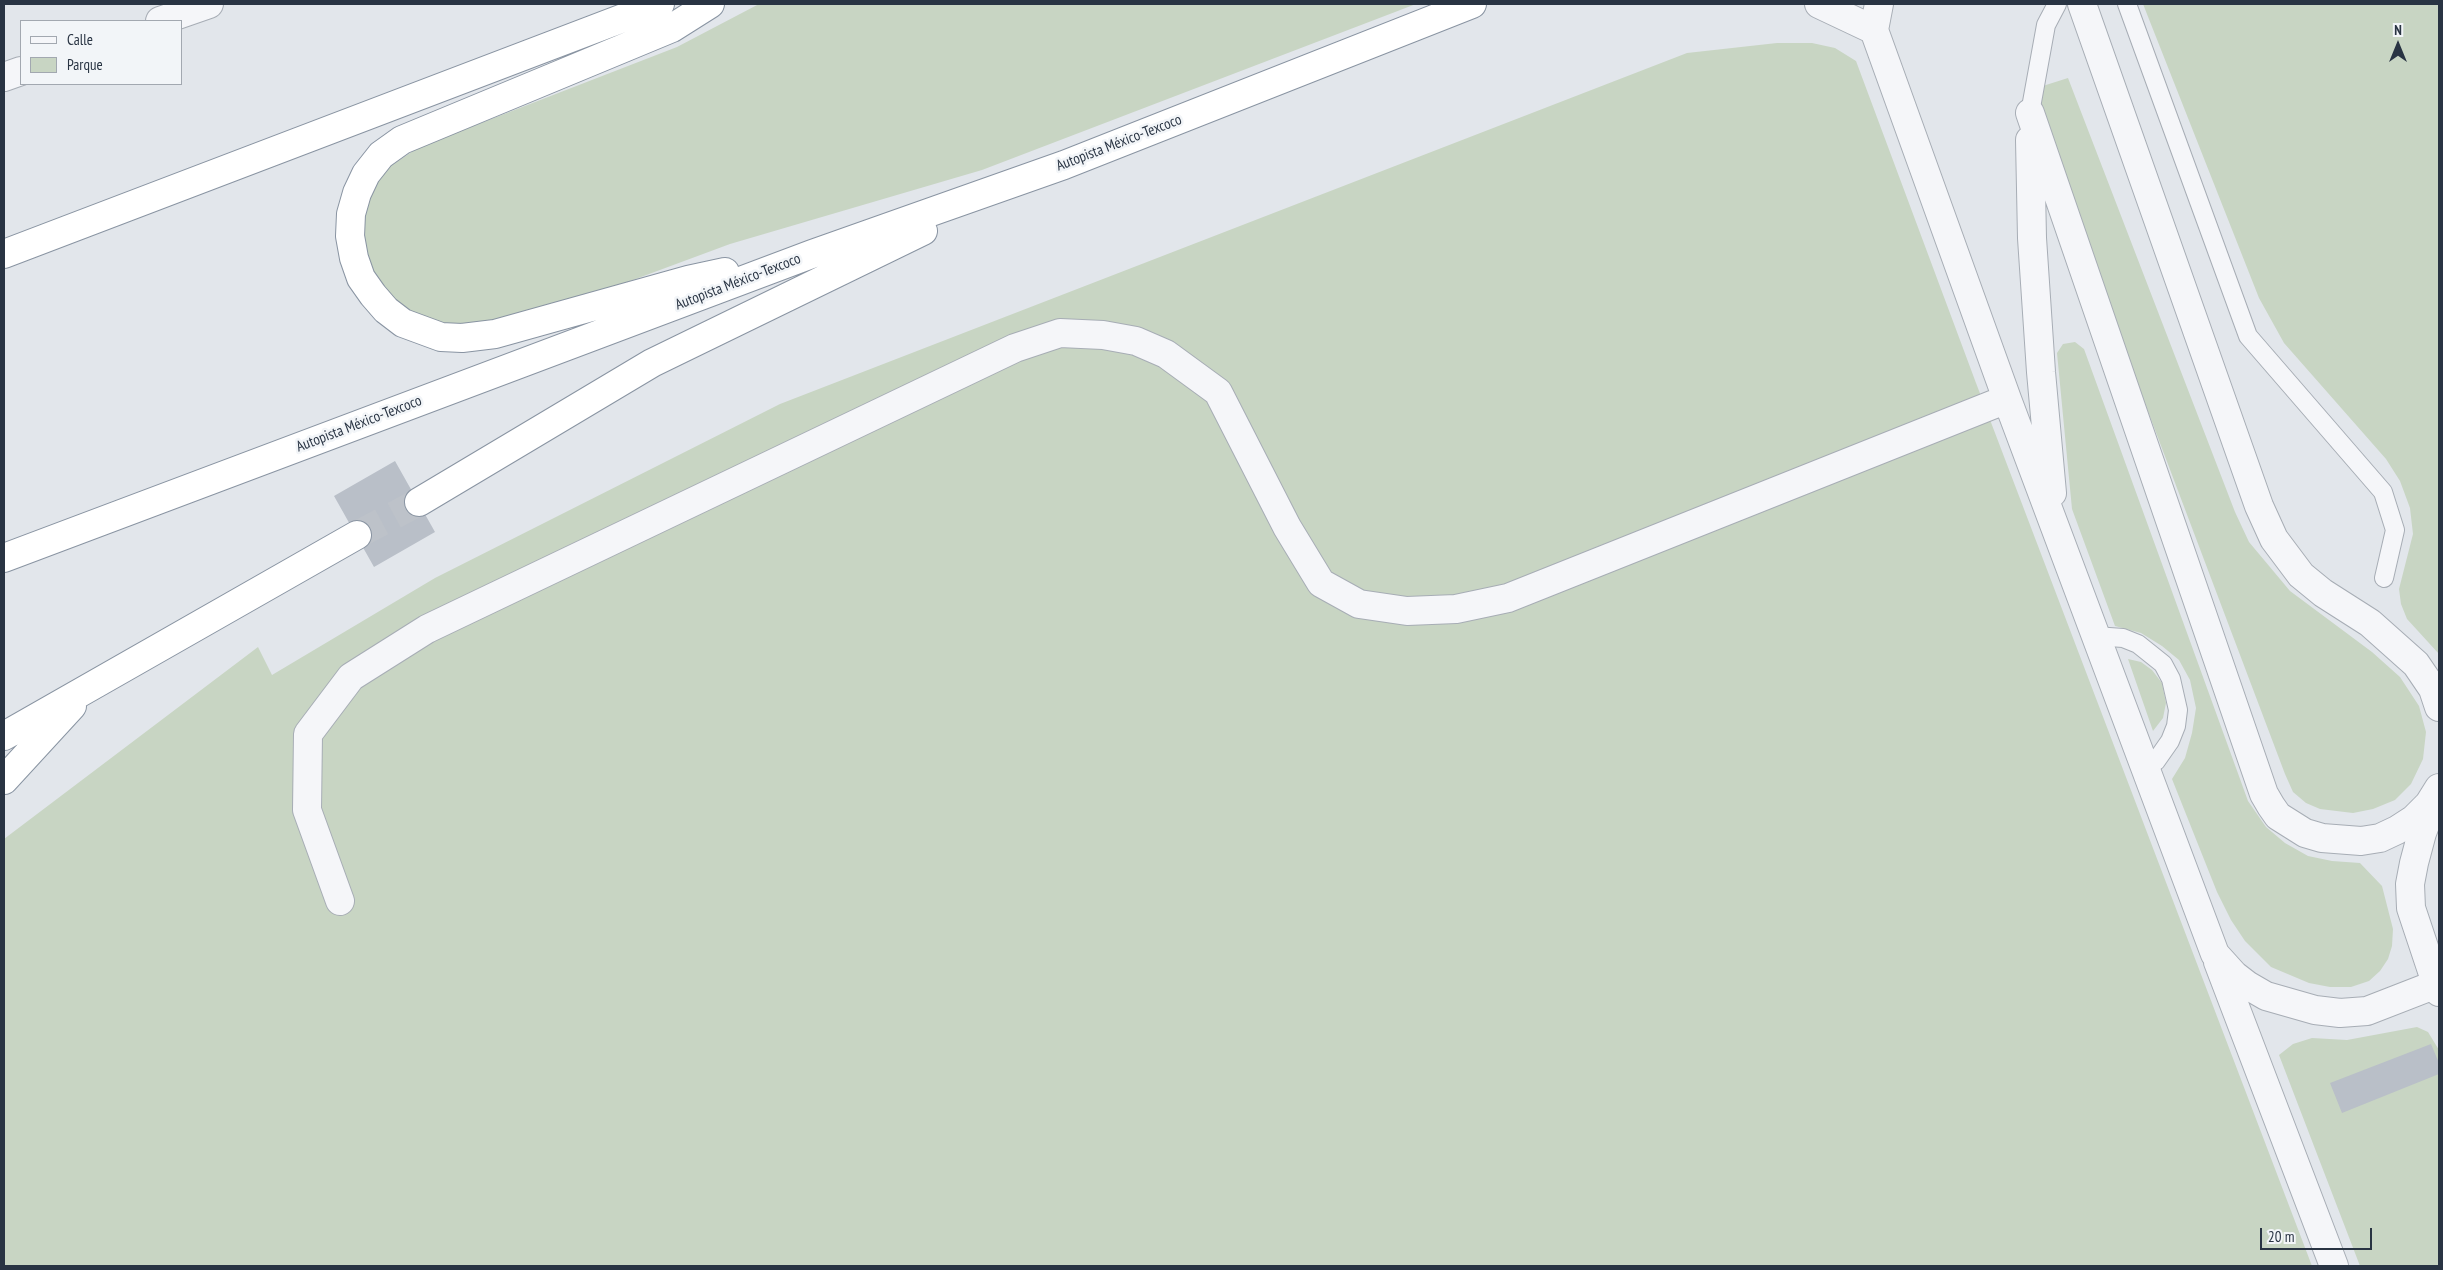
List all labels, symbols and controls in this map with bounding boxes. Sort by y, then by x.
legend [20,20,182,85]
north arrow [2373,20,2423,70]
text: N [2394,21,2402,39]
text: Calle [67,30,93,49]
text: Parque [67,55,103,74]
street label: Autopista México-Texcoco [1054,111,1184,175]
street label: Autopista México-Texcoco [673,250,803,314]
street label: Autopista México-Texcoco [294,392,424,456]
scale bar [2263,1218,2376,1250]
text: 20 m [2268,1227,2294,1246]

